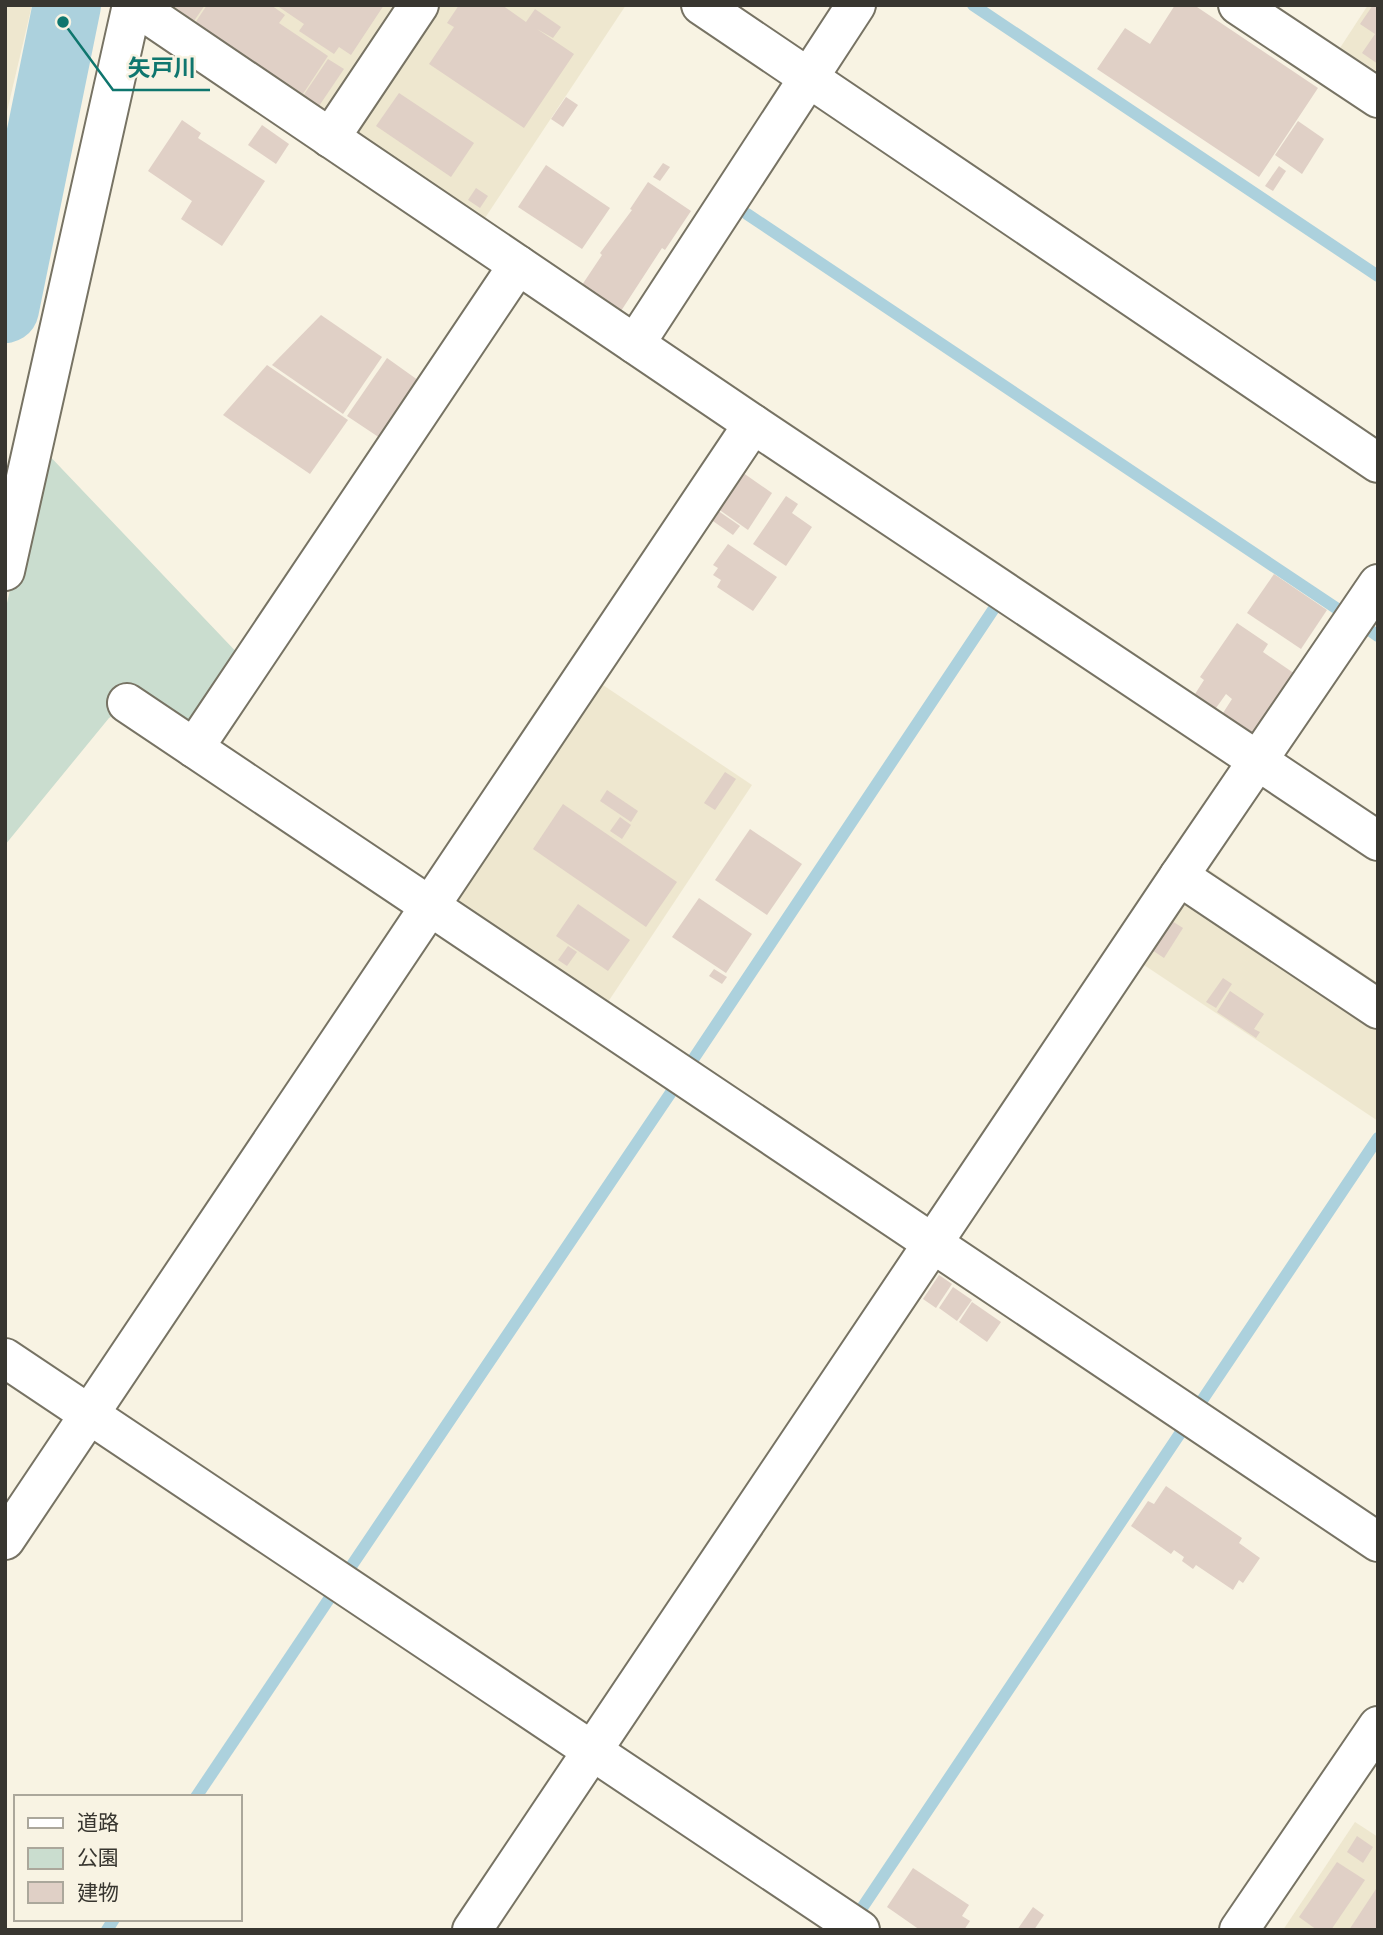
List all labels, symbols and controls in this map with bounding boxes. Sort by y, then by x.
callout: 矢戸川 [113,46,210,90]
text: 矢戸川 [128,53,197,82]
legend [14,1795,242,1921]
text: 道路 [77,1809,119,1836]
text: 公園 [77,1844,119,1871]
text: 建物 [77,1879,119,1906]

